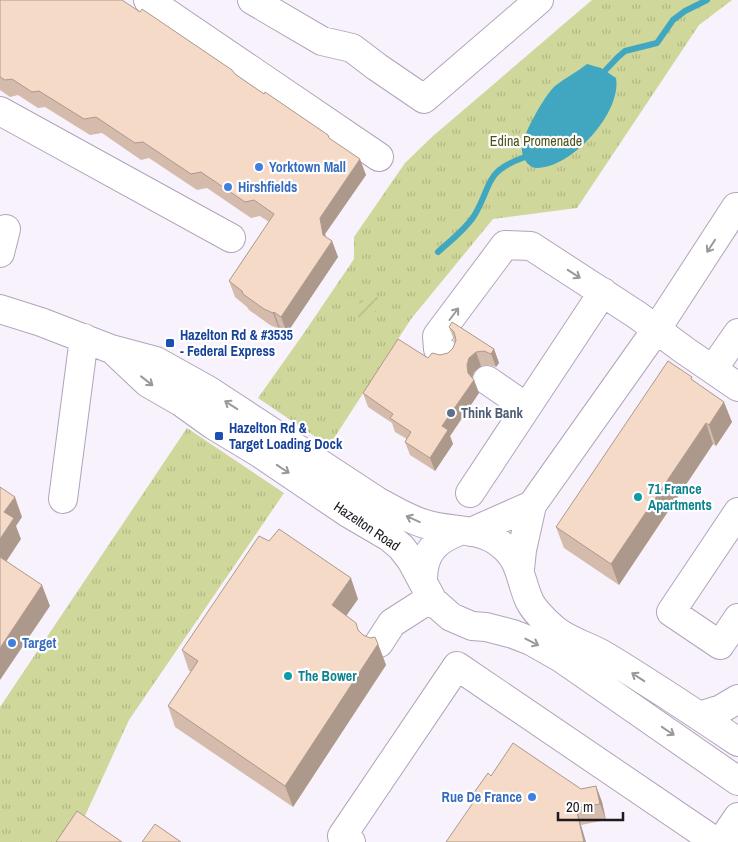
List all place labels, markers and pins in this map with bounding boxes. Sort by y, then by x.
place label: Yorktown Mall [269,158,346,176]
marker: Yorktown Mall [253,161,265,173]
place label: Hirshfields [238,178,297,196]
marker: Hirshfields [222,181,234,193]
place label: Hazelton Rd & #3535 - Federal Express [180,326,294,360]
marker: Hazelton Rd & #3535 - Federal Express [164,337,176,349]
place label: Think Bank [461,404,523,422]
marker: Think Bank [445,407,457,419]
place label: Hazelton Rd & Target Loading Dock [229,419,343,453]
marker: Hazelton Rd & Target Loading Dock [213,430,225,442]
place label: 71 France Apartments [648,480,712,514]
marker: 71 France Apartments [632,491,644,503]
place label: Target [22,634,56,652]
marker: Target [6,637,18,649]
place label: The Bower [298,667,357,685]
marker: The Bower [282,670,294,682]
place label: Rue De France [442,788,522,806]
marker: Rue De France [526,791,538,803]

